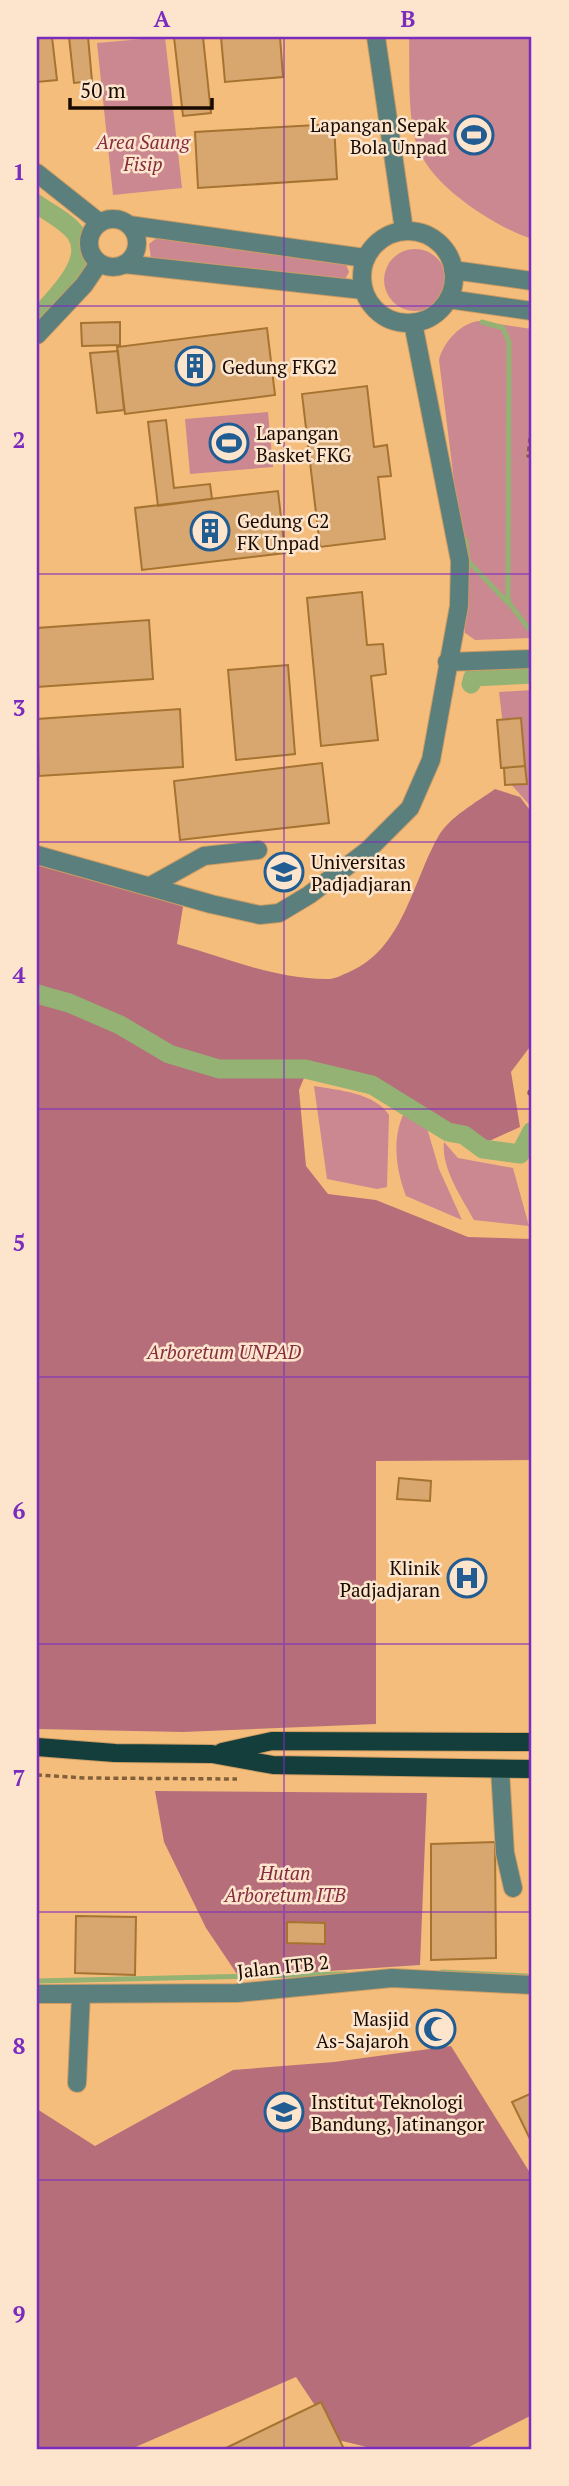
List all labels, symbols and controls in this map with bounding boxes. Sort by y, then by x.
text: A [154,3,171,34]
text: B [401,3,416,34]
scale bar [70,66,212,110]
text: 50 m [80,76,126,104]
place label: Lapangan Sepak Bola Unpad [310,112,447,159]
sports icon: Lapangan Sepak Bola Unpad [453,114,495,156]
park label: Area Saung Fisip [95,129,191,176]
text: 1 [13,156,26,187]
building icon: Gedung FKG2 [174,345,216,387]
place label: Gedung FKG2 [222,354,337,379]
place label: Lapangan Basket FKG [256,420,351,467]
sports icon: Lapangan Basket FKG [208,422,250,464]
text: 2 [13,424,26,455]
place label: Gedung C2 FK Unpad [237,508,329,555]
building icon: Gedung C2 FK Unpad [189,510,231,552]
text: 3 [13,692,26,723]
place label: Universitas Padjadjaran [311,849,411,896]
school or university icon: Universitas Padjadjaran [263,851,305,893]
text: 4 [13,959,26,990]
text: 5 [13,1227,26,1258]
park label: Arboretum UNPAD [146,1339,302,1364]
text: 6 [13,1495,26,1526]
place label: Klinik Padjadjaran [340,1555,440,1602]
hospital icon: Klinik Padjadjaran [446,1557,488,1599]
text: 7 [13,1762,26,1793]
park label: Hutan Arboretum ITB [223,1860,346,1907]
street label: Jalan ITB 2 [236,1949,330,1983]
place label: Masjid As-Sajaroh [316,2006,409,2053]
mosque icon: Masjid As-Sajaroh [415,2008,457,2050]
text: 8 [13,2030,26,2061]
place label: Institut Teknologi Bandung, Jatinangor [311,2089,485,2136]
school or university icon: Institut Teknologi Bandung, Jatinangor [263,2091,305,2133]
text: 9 [13,2298,26,2329]

